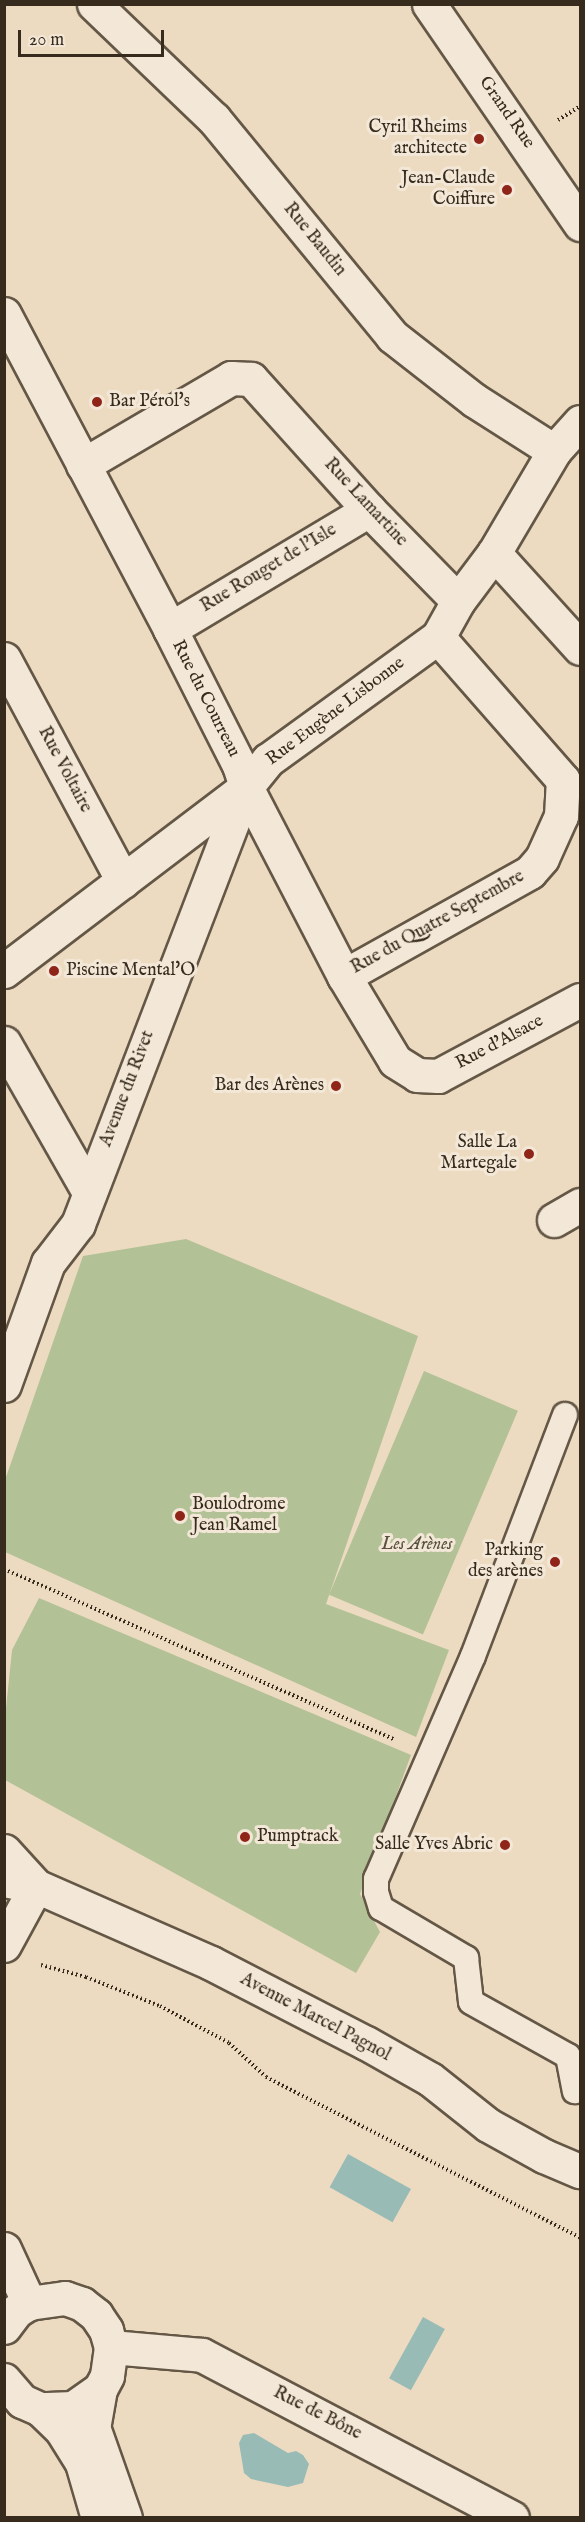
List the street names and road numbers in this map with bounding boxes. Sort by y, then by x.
street label: Grand Rue [473,73,539,153]
street label: Rue Baudin [278,199,350,281]
street label: Rue Lamartine [319,454,411,552]
street label: Rue Rouget de l'Isle [197,520,341,618]
street label: Rue du Courreau [166,637,244,761]
street label: Rue Eugène Lisbonne [263,653,409,771]
street label: Rue Voltaire [32,723,96,817]
street label: Rue du Quatre Septembre [348,866,528,980]
street label: Rue d'Alsace [452,1011,548,1075]
street label: Avenue du Rivet [96,1028,160,1150]
street label: Avenue Marcel Pagnol [236,1969,394,2067]
street label: Rue de Bône [269,2383,365,2445]

